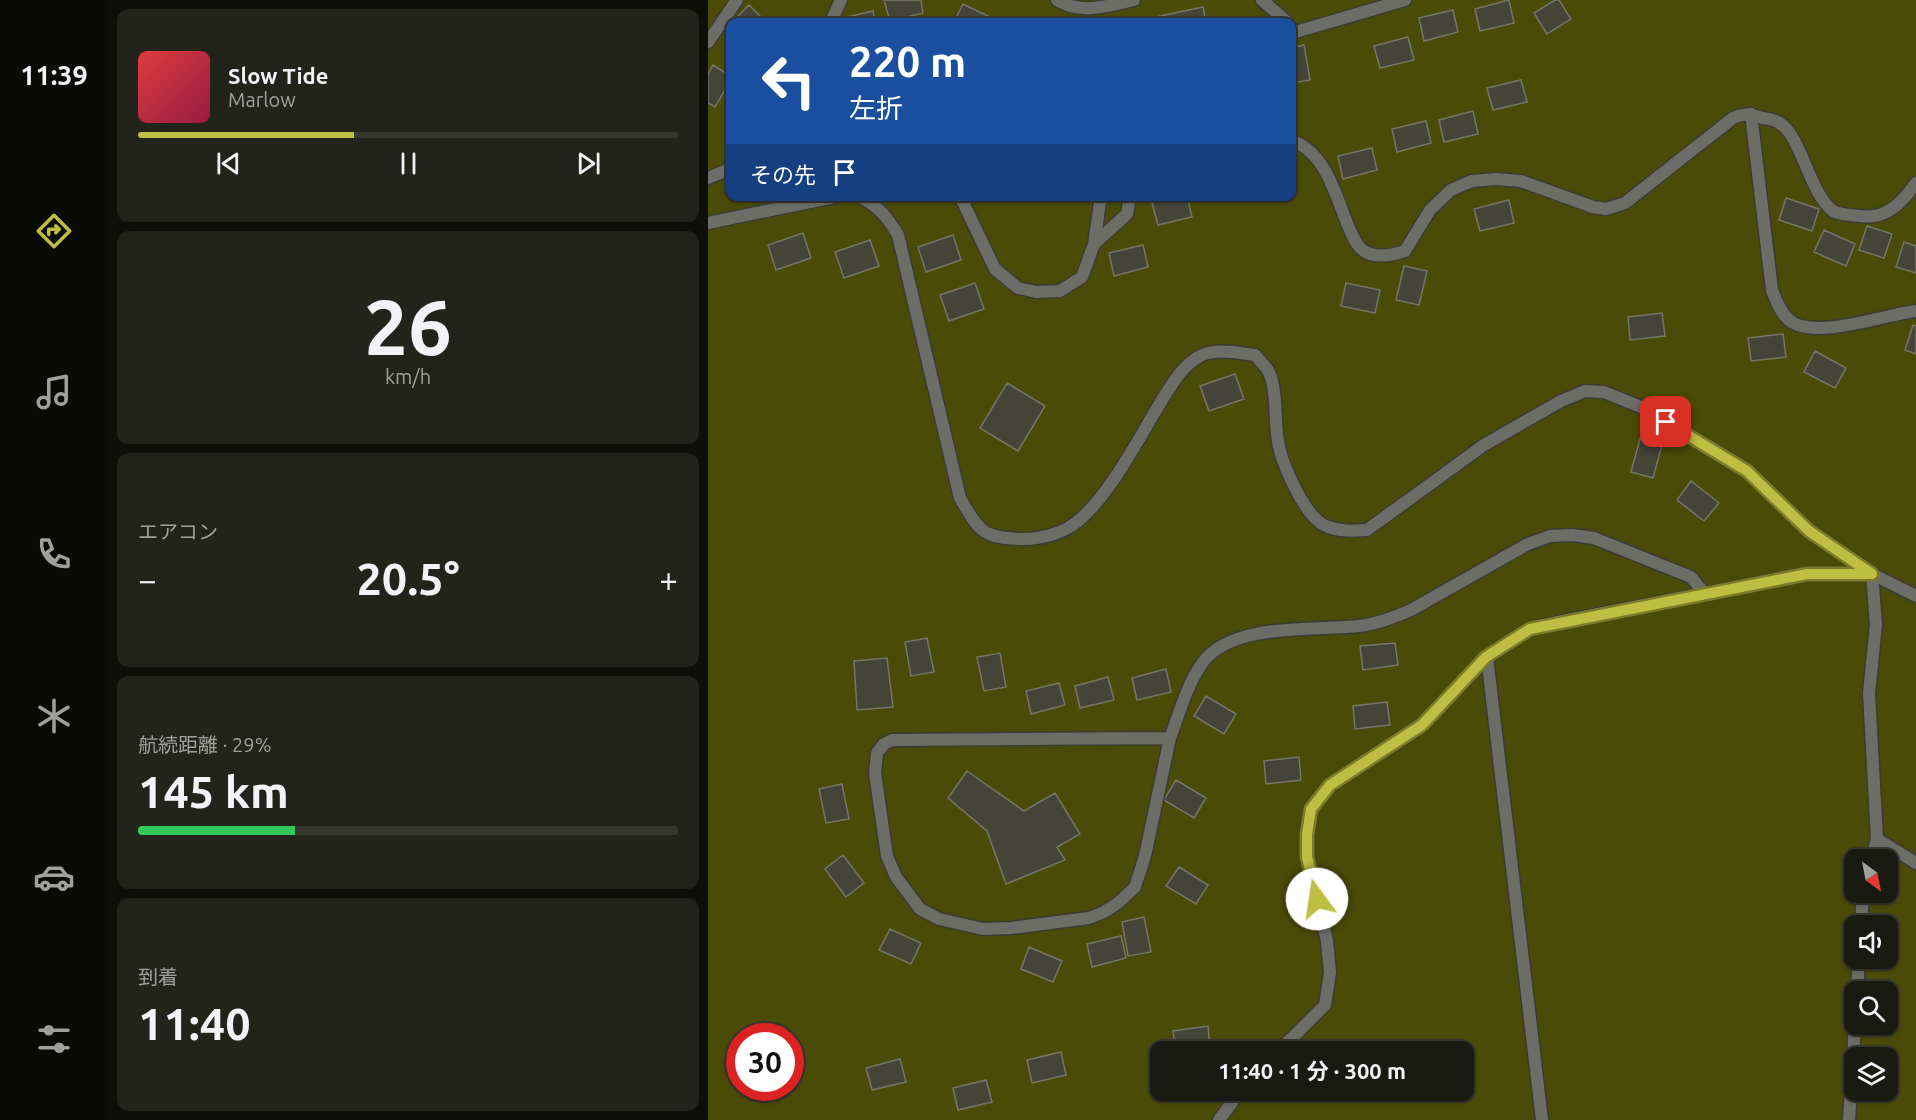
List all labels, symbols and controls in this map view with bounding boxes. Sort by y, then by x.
text: 220 m [849,38,966,85]
icon: left [750,42,828,120]
text: 11:39 [20,60,88,90]
text: Slow Tide [228,63,328,88]
text: Marlow [228,88,296,111]
text: 左折 [849,93,903,123]
icon: previous [212,147,245,180]
icon: pause [392,147,425,180]
icon: next [572,147,605,180]
icon: arrive [828,156,861,189]
text: その先 [750,162,816,187]
icon: directions [33,210,75,252]
text: 26 [364,282,452,370]
text: km/h [385,365,431,388]
icon: music [33,371,75,413]
pin [1640,396,1691,447]
icon: arrive [1649,405,1682,438]
text: エアコン [138,520,218,543]
icon: phone [33,533,75,575]
text: 20.5° [356,553,460,604]
text: − [138,561,157,598]
text: + [659,561,678,598]
icon: climate [33,695,75,737]
text: 航続距離 · 29% [138,733,271,756]
text: 145 km [138,766,289,817]
north arrow [1844,849,1898,903]
map controls [1844,849,1898,1101]
icon: car [33,856,75,898]
position arrow [1285,867,1349,931]
button: sound [1844,915,1898,969]
text: 到着 [138,965,178,988]
button: search [1844,981,1898,1035]
text: 11:40 [138,998,251,1049]
icon: filters [33,1018,75,1060]
speed limit sign: 30 [726,1023,804,1101]
button: layers [1844,1047,1898,1101]
text: 11:40 · 1 分 · 300 m [1218,1058,1406,1083]

